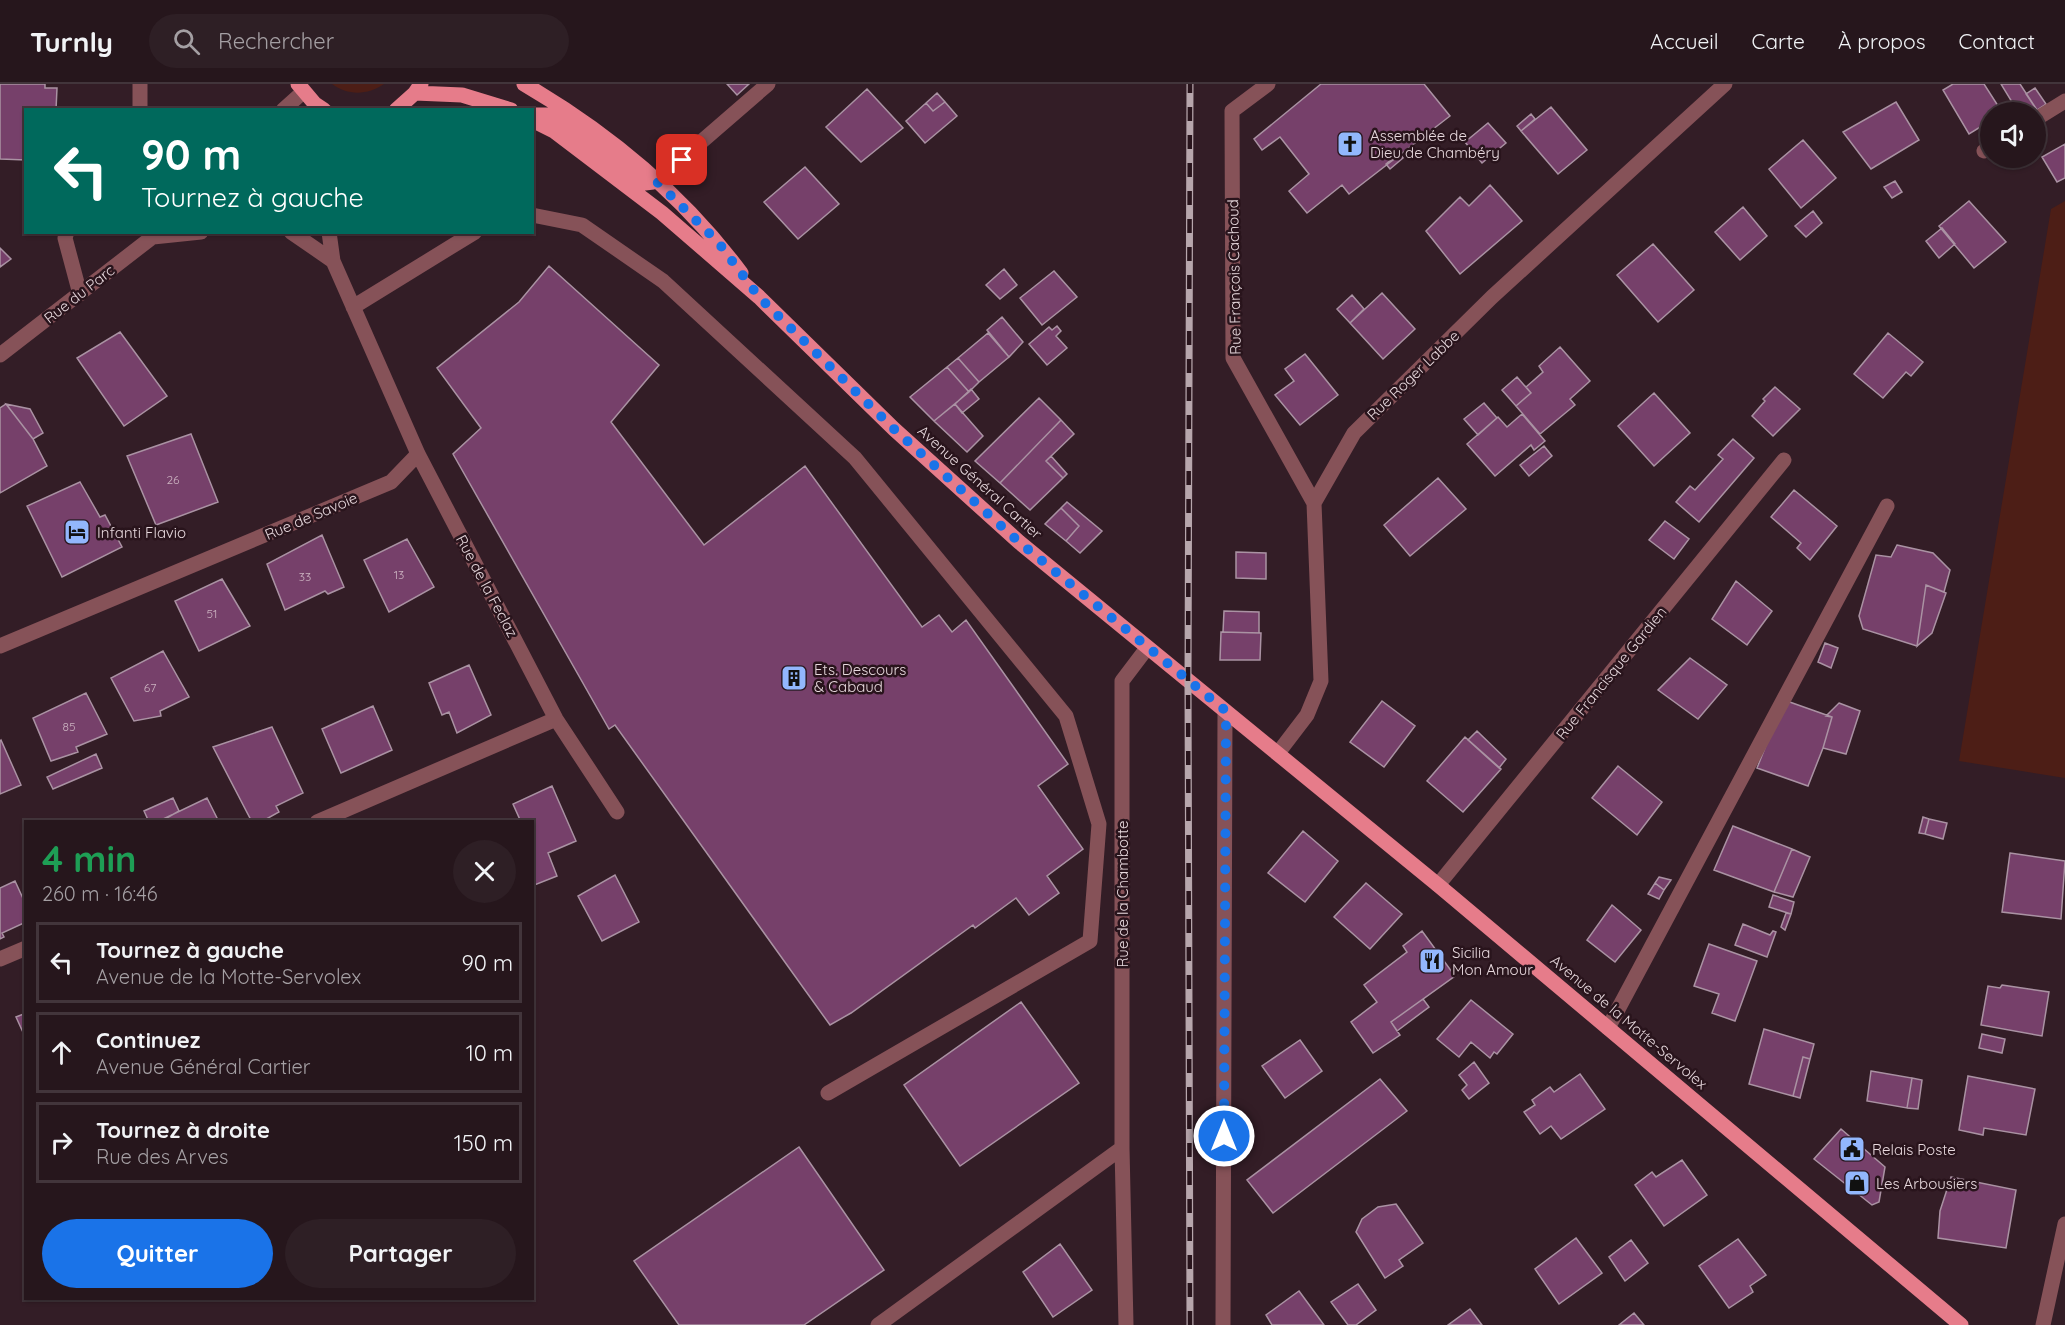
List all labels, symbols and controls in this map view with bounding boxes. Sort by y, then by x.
search box [149,14,569,68]
text: Turnly [30,24,113,59]
icon: search [170,25,203,58]
text: Rechercher [218,27,334,55]
text: Accueil [1650,28,1719,54]
text: Carte [1752,28,1805,54]
text: À propos [1838,28,1926,54]
text: Contact [1959,28,2035,54]
map controls [1980,102,2046,168]
button: sound [1980,102,2046,168]
place label: Assemblée de Dieu de Chambéry [1370,126,1500,162]
text: 90 m [141,128,241,181]
church icon: Assemblée de Dieu de Chambéry [1335,129,1365,159]
icon: left [42,132,120,210]
pin [656,134,707,185]
icon: arrive [665,143,698,176]
text: Tournez à gauche [141,180,364,214]
street label: Rue François Cachoud [1223,199,1245,355]
street label: Rue du Parc [40,260,118,327]
street label: Rue Roger Labbe [1363,326,1463,424]
street label: Avenue Général Cartier [914,421,1046,543]
house number: 26 [166,472,180,487]
street label: Rue de Savoie [262,488,360,544]
hotel icon: Infanti Flavio [62,517,92,547]
place label: Infanti Flavio [97,523,186,542]
street label: Rue de la Feclaz [452,531,522,641]
house number: 13 [394,567,404,582]
house number: 33 [299,569,311,584]
street label: Rue Francisque Gardien [1552,603,1670,743]
house number: 51 [207,606,217,621]
place label: Ets. Descours & Cabaud [814,660,906,696]
building icon: Ets. Descours & Cabaud [779,663,809,693]
house number: 67 [144,680,156,695]
house number: 85 [62,719,76,734]
street label: Rue de la Chambotte [1113,820,1132,968]
text: 4 min [42,836,136,881]
button: close [453,840,516,903]
text: 260 m · 16:46 [42,881,157,906]
text: Tournez à gauche [96,936,284,964]
place label: Sicilia Mon Amour [1452,943,1533,979]
icon: left [45,946,78,979]
restaurant icon: Sicilia Mon Amour [1417,946,1447,976]
text: 90 m [462,949,513,977]
street label: Avenue de la Motte-Servolex [1547,951,1711,1093]
text: Avenue de la Motte-Servolex [96,964,361,989]
text: Continuez [96,1026,200,1054]
icon: ahead [45,1036,78,1069]
text: 10 m [466,1039,513,1067]
text: Avenue Général Cartier [96,1054,311,1079]
position arrow [1192,1104,1256,1168]
text: Tournez à droite [96,1116,270,1144]
icon: right [45,1126,78,1159]
text: 150 m [454,1129,513,1157]
public building icon: Relais Poste [1837,1134,1867,1164]
place label: Relais Poste [1872,1140,1956,1159]
text: Rue des Arves [96,1144,228,1169]
shop icon: Les Arbousiers [1842,1168,1872,1198]
place label: Les Arbousiers [1876,1174,1977,1193]
button: Quitter [42,1219,273,1288]
button: Partager [285,1219,516,1288]

